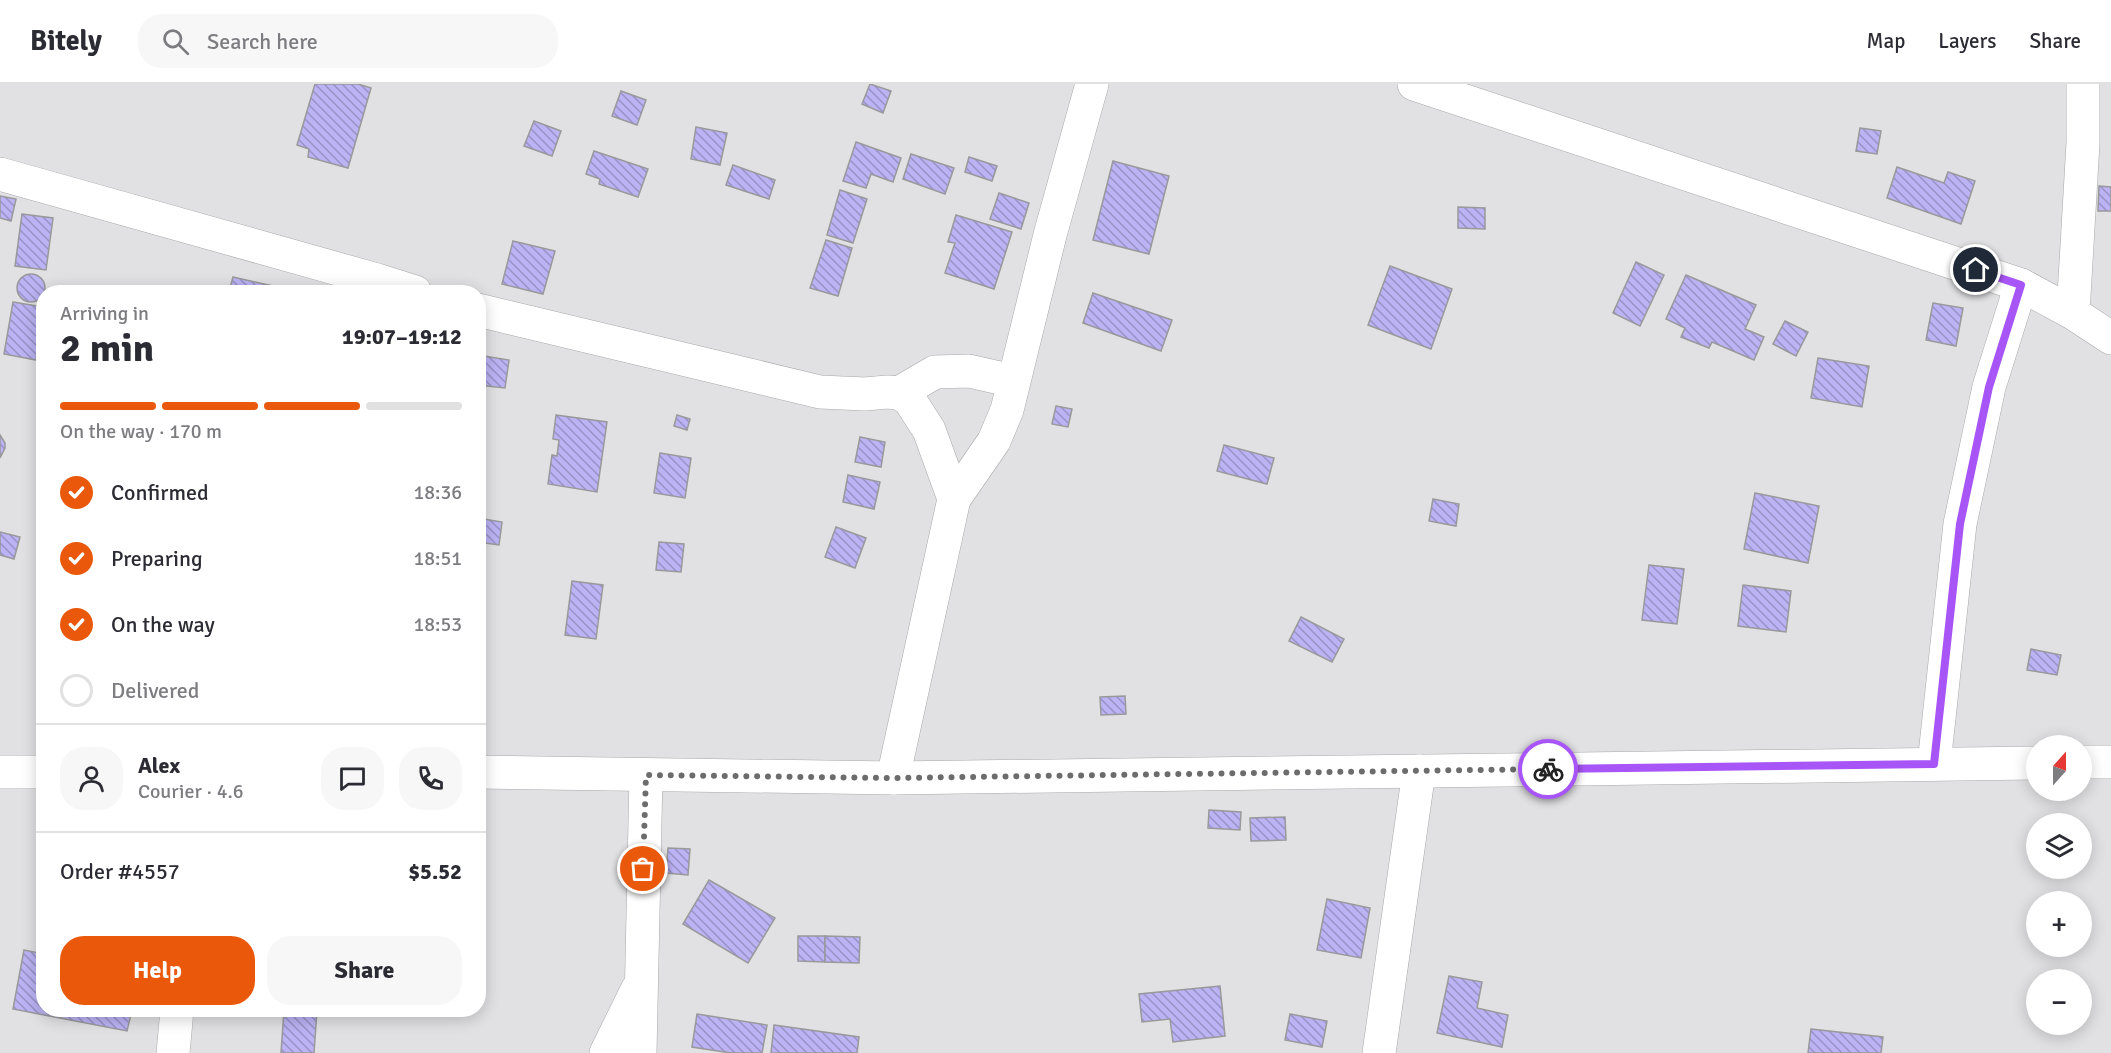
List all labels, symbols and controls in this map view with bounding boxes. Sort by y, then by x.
search box [138,14,558,68]
text: Bitely [30,24,102,58]
icon: search [159,25,192,58]
text: Search here [207,28,318,55]
text: Map [1867,28,1905,54]
text: Layers [1938,28,1996,54]
text: Share [2029,28,2081,54]
pin [1950,244,2001,295]
icon: home [1959,253,1992,286]
text: Arriving in [60,301,149,326]
text: 19:07–19:12 [342,323,462,350]
text: 2 min [60,324,154,372]
text: On the way · 170 m [60,419,222,444]
icon: check [60,476,93,509]
text: Confirmed [111,479,209,506]
text: 18:36 [413,480,462,505]
icon: check [60,542,93,575]
text: Preparing [111,545,203,572]
text: 18:51 [413,546,462,571]
icon: check [60,608,93,641]
text: On the way [111,611,215,638]
text: 18:53 [413,612,462,637]
text: Delivered [111,677,199,704]
north arrow [2026,735,2092,801]
map controls [2026,735,2092,1035]
courier [1518,739,1578,799]
button: person [60,747,123,810]
button: chat [321,747,384,810]
button: phone [399,747,462,810]
text: Alex [138,752,180,779]
icon: bike [1532,753,1565,786]
text: Courier · 4.6 [138,779,244,804]
button: layers [2026,813,2092,879]
pin [617,843,668,894]
icon: bag [626,852,659,885]
text: Order #4557 [60,858,180,885]
text: $5.52 [408,858,462,885]
button: + [2026,891,2092,957]
button: Help [60,936,255,1005]
button: Share [267,936,462,1005]
button: − [2026,969,2092,1035]

